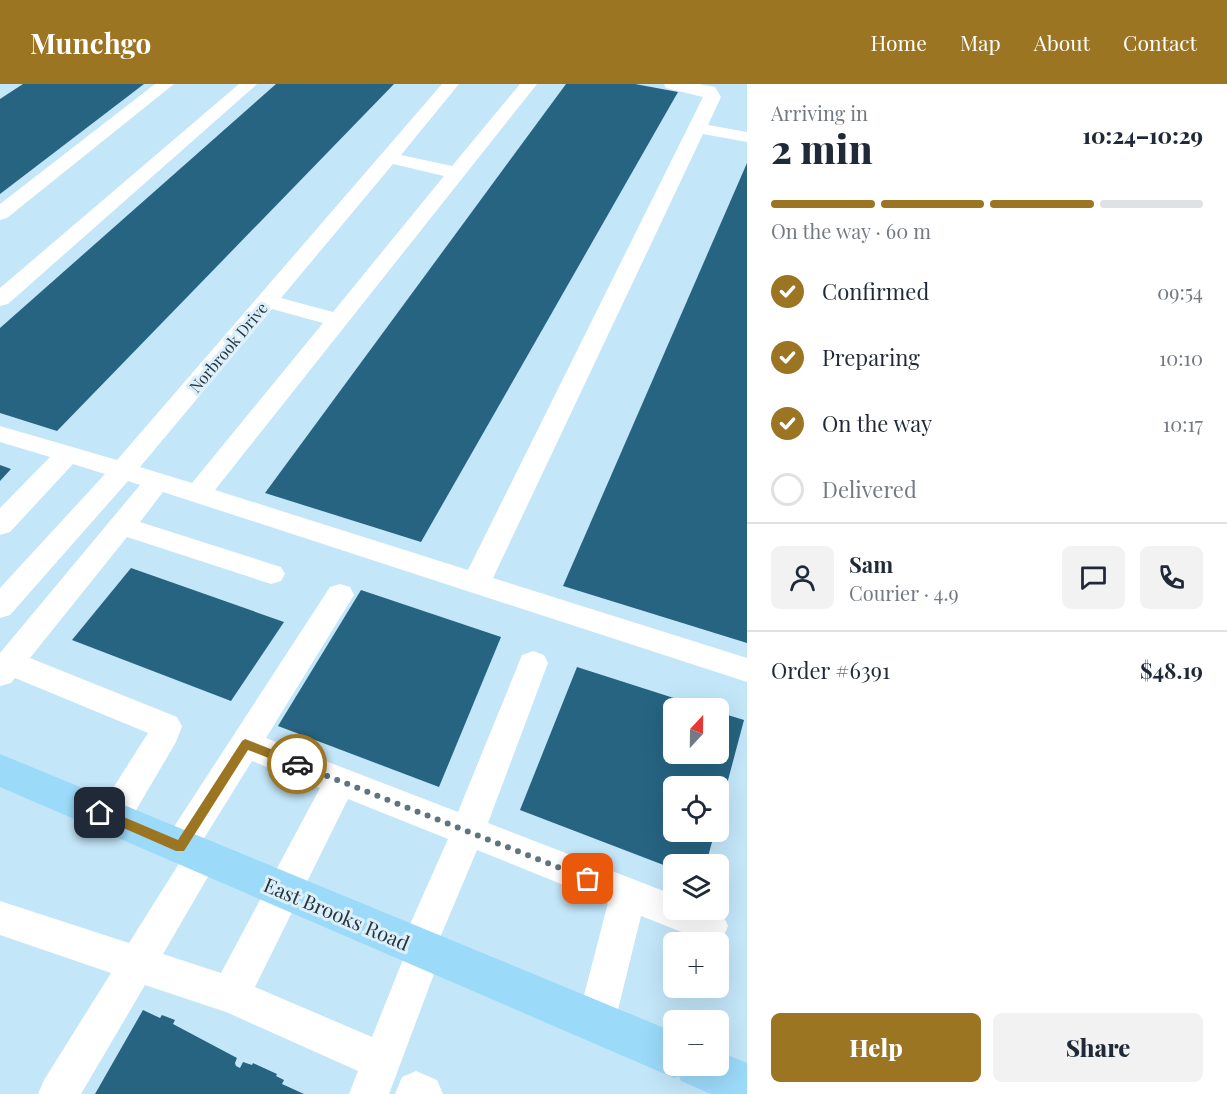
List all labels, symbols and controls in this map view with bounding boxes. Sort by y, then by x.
text: Munchgo [30,24,151,61]
text: Home [871,28,927,56]
text: Map [960,28,1001,56]
text: About [1034,28,1090,56]
text: Contact [1123,28,1197,56]
text: Arriving in [771,99,868,126]
text: 10:24–10:29 [1083,120,1203,150]
text: 2 min [771,122,873,174]
text: On the way · 60 m [771,217,931,244]
icon: check [771,275,804,308]
text: Confirmed [822,276,929,306]
text: 09:54 [1157,278,1203,305]
street label: Norbrook Drive [184,298,272,396]
icon: check [771,341,804,374]
text: Preparing [822,342,920,372]
text: 10:10 [1159,344,1203,371]
icon: check [771,407,804,440]
text: On the way [822,408,932,438]
text: 10:17 [1163,410,1203,437]
text: Delivered [822,474,917,504]
button: person [771,546,834,609]
button: chat [1062,546,1125,609]
button: phone [1140,546,1203,609]
text: Sam [849,549,893,579]
text: Courier · 4.9 [849,579,959,606]
text: Order #6391 [771,655,890,685]
text: $48.19 [1140,655,1203,685]
north arrow [663,698,729,764]
map controls [663,698,729,1076]
courier [267,734,327,794]
icon: car [281,748,314,781]
button: locate [663,776,729,842]
pin [74,787,125,838]
icon: home [83,796,116,829]
pin [562,853,613,904]
button: layers [663,854,729,920]
icon: bag [571,862,604,895]
street label: East Brooks Road [260,870,414,956]
button: + [663,932,729,998]
button: − [663,1010,729,1076]
button: Help [771,1013,981,1082]
button: Share [993,1013,1203,1082]

